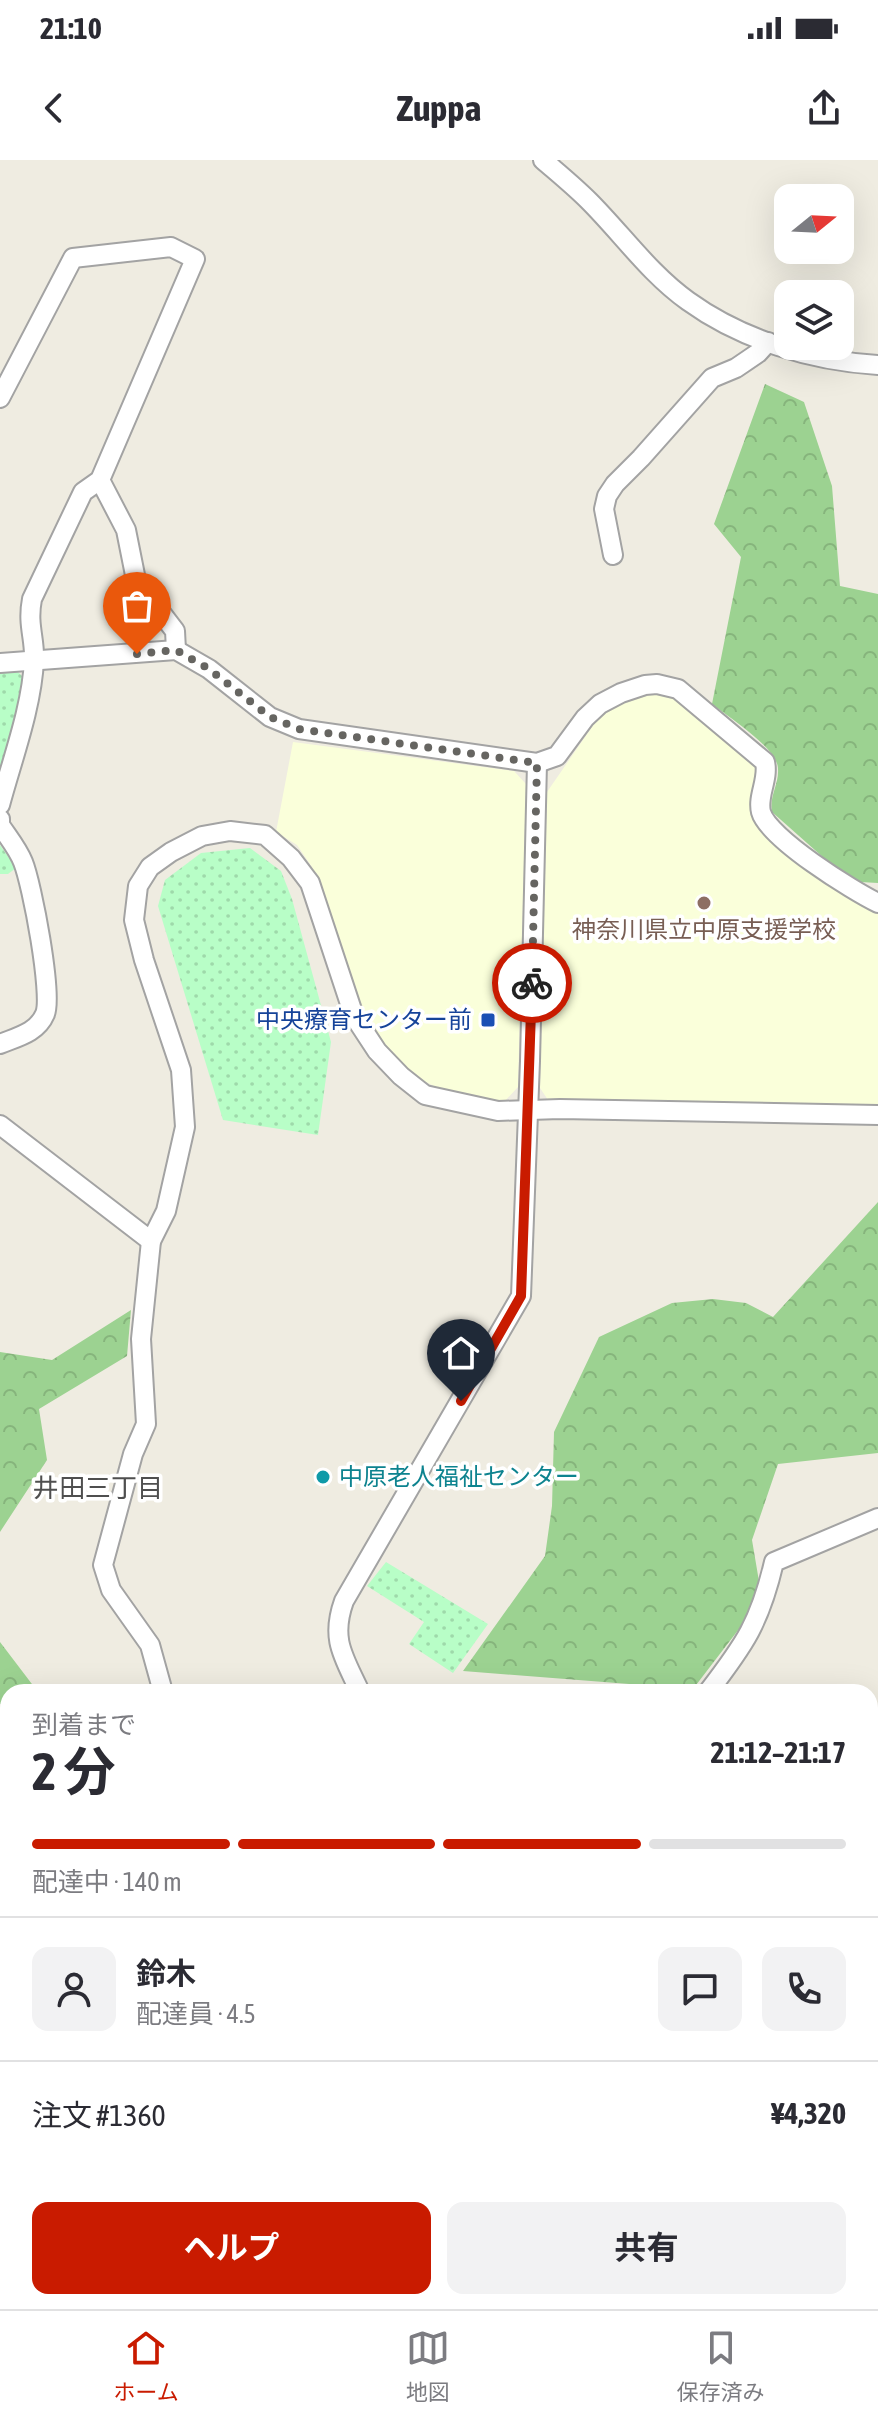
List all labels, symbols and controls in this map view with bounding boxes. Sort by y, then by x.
text: 21:10 [40,11,102,45]
icon: back [32,86,76,130]
icon: share [802,86,846,130]
text: Zuppa [397,87,481,129]
north arrow [774,184,854,264]
map controls [774,184,854,360]
button: layers [774,280,854,360]
pin [103,572,171,654]
icon: bag [115,584,159,628]
marker: 神奈川県立中原支援学校 [695,894,713,912]
place label: 神奈川県立中原支援学校 [572,916,836,943]
courier [492,943,572,1023]
icon: bike [510,961,554,1005]
place label: 中央療育センター前 [256,1006,472,1033]
marker: 中央療育センター前 [479,1011,497,1029]
pin [427,1319,495,1401]
icon: home [439,1331,483,1375]
place label: 中原老人福祉センター [339,1463,579,1490]
marker: 中原老人福祉センター [314,1468,332,1486]
district label: 井田三丁目 [33,1473,163,1503]
text: 到着まで [32,1710,136,1740]
text: 21:12–21:17 [711,1735,846,1769]
text: 2 分 [32,1741,116,1801]
text: 配達中 · 140 m [32,1867,182,1897]
button: person [32,1947,116,2031]
button: chat [658,1947,742,2031]
button: phone [762,1947,846,2031]
text: 鈴木 [136,1956,196,1990]
text: 配達員 · 4.5 [136,1999,256,2029]
text: ¥4,320 [771,2096,846,2130]
text: 注文 #1360 [32,2098,166,2132]
button: ヘルプ [32,2202,431,2294]
button: 共有 [447,2202,846,2294]
tab: ホーム [113,2326,179,2406]
tab: 地図 [406,2326,450,2406]
tab: 保存済み [677,2326,765,2406]

